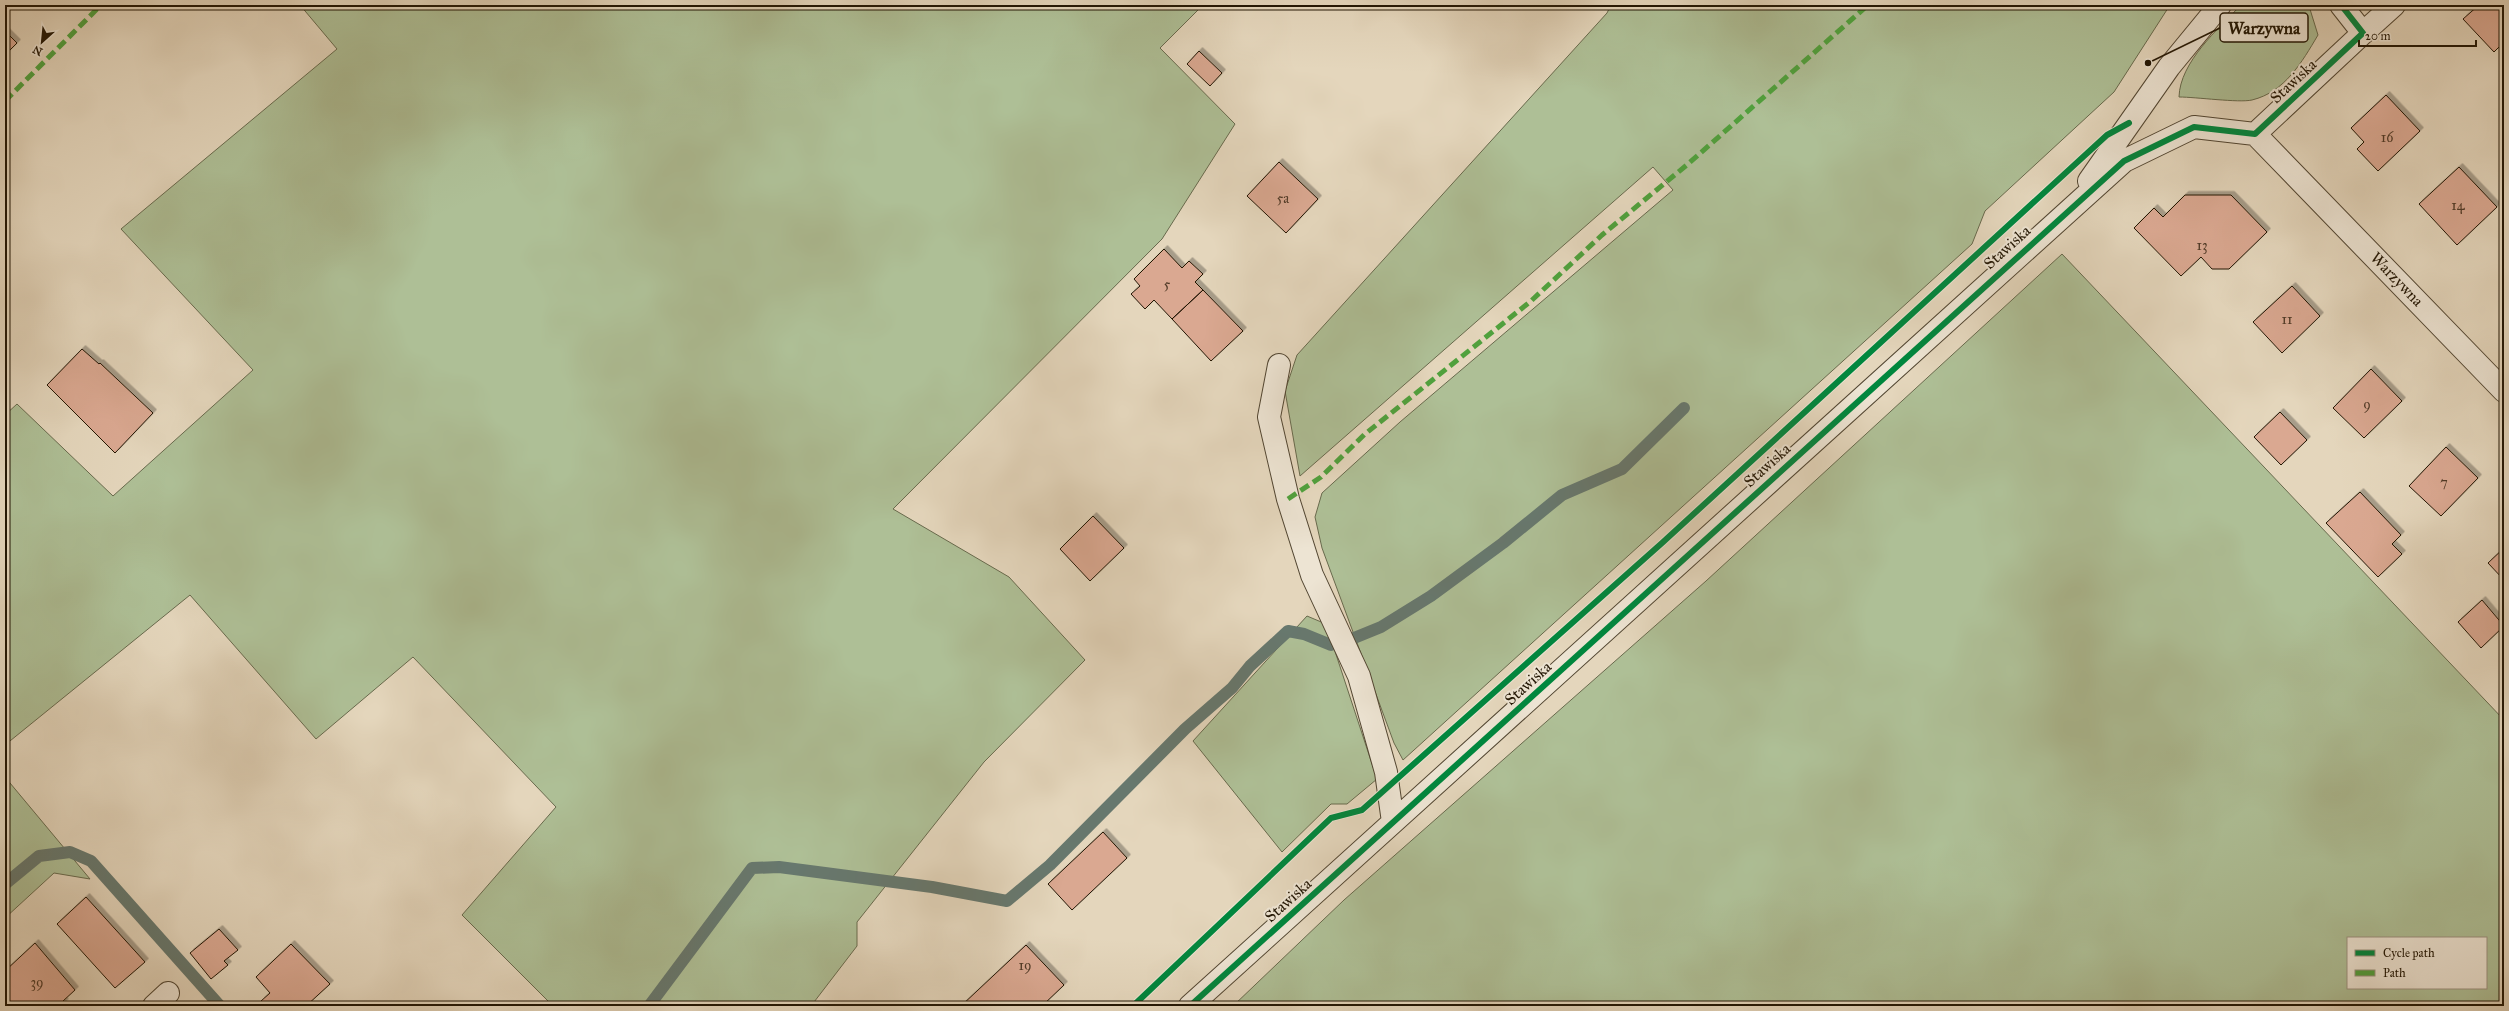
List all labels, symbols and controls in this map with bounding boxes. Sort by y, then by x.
callout: Warzywna [2220,13,2308,42]
text: Warzywna [2228,18,2301,39]
north arrow [22,22,62,62]
scale bar [2359,22,2476,48]
text: 20 m [2365,29,2391,43]
text: N [30,42,45,58]
street label: Stawiska [2266,55,2320,107]
house number: 16 [2381,129,2394,146]
house number: 5a [1277,190,1289,207]
house number: 14 [2451,197,2466,214]
street label: Stawiska [1980,221,2034,273]
house number: 13 [2196,237,2208,254]
street label: Warzywna [2367,248,2428,310]
house number: 5 [1164,276,1171,293]
house number: 11 [2281,311,2293,328]
house number: 9 [2363,396,2371,413]
street label: Stawiska [1740,439,1794,491]
house number: 7 [2440,474,2448,491]
street label: Stawiska [1501,657,1555,709]
street label: Stawiska [1261,874,1315,926]
legend [2347,937,2487,989]
text: Cycle path [2383,946,2435,960]
house number: 19 [1019,957,1031,974]
text: Path [2383,966,2406,980]
house number: 39 [30,974,44,991]

